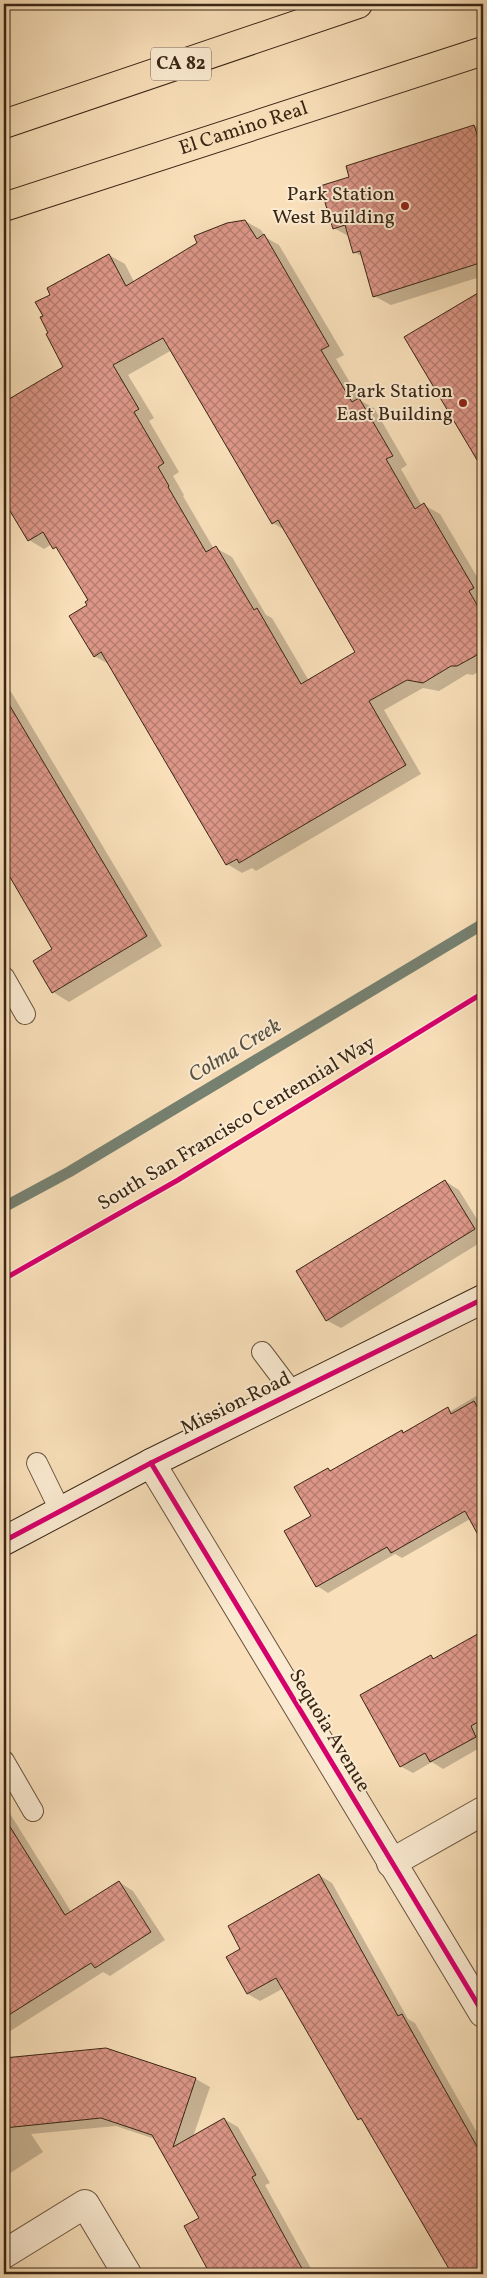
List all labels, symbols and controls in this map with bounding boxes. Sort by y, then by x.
road number: CA 82 [151,48,211,80]
street label: El Camino Real [176,95,312,163]
place label: Park Station West Building [272,181,395,232]
marker: Park Station West Building [399,200,411,212]
place label: Park Station East Building [336,378,453,429]
marker: Park Station East Building [457,397,469,409]
water label: Colma Creek [183,1012,287,1090]
street label: South San Francisco Centennial Way [93,1030,381,1218]
street label: Mission Road [176,1365,296,1443]
street label: Sequoia Avenue [281,1664,377,1798]

